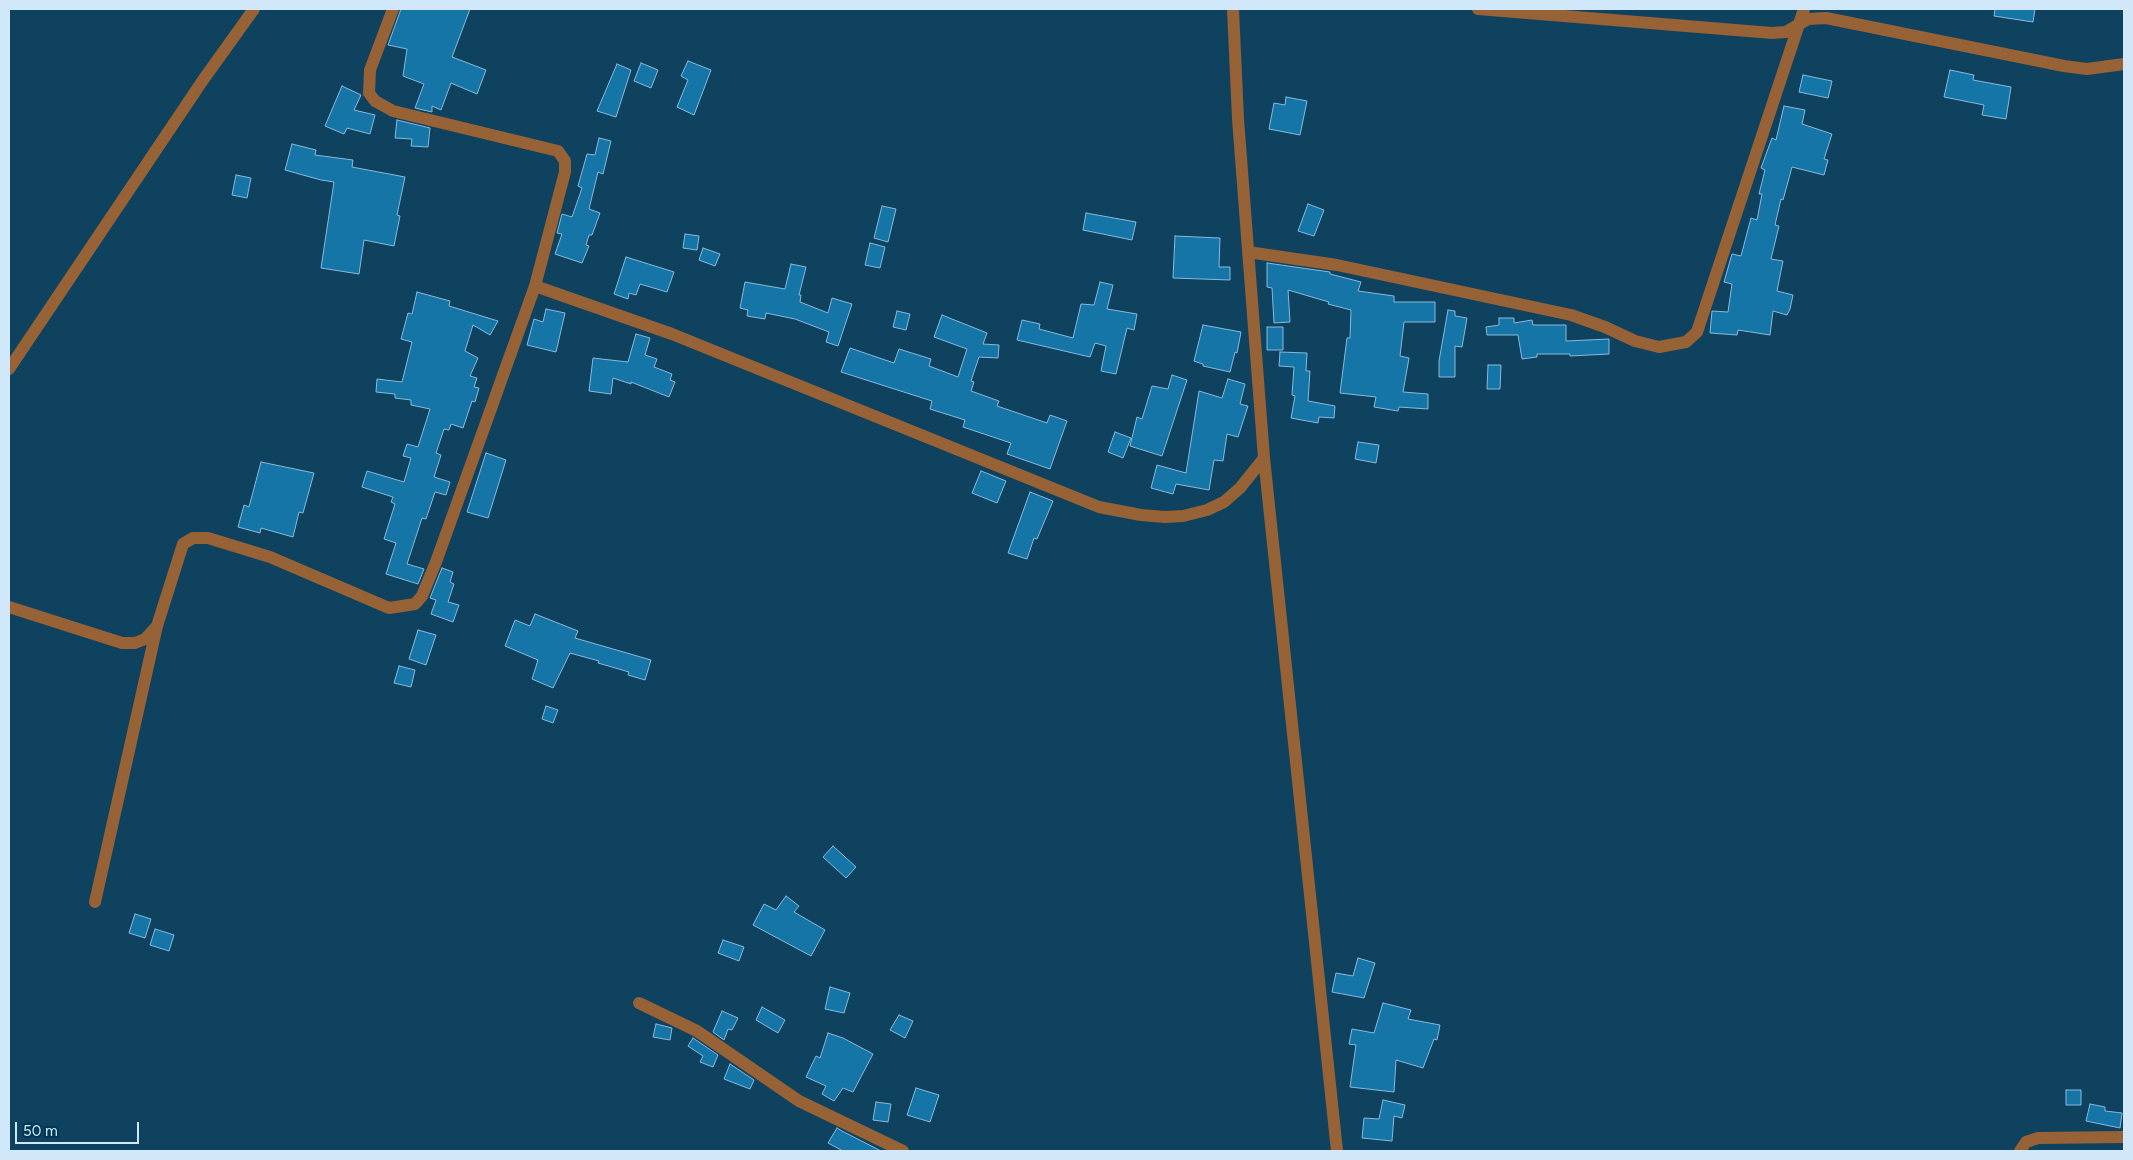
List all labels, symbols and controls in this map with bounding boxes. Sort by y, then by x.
scale bar [18,1112,141,1144]
text: 50 m [23,1122,58,1140]

